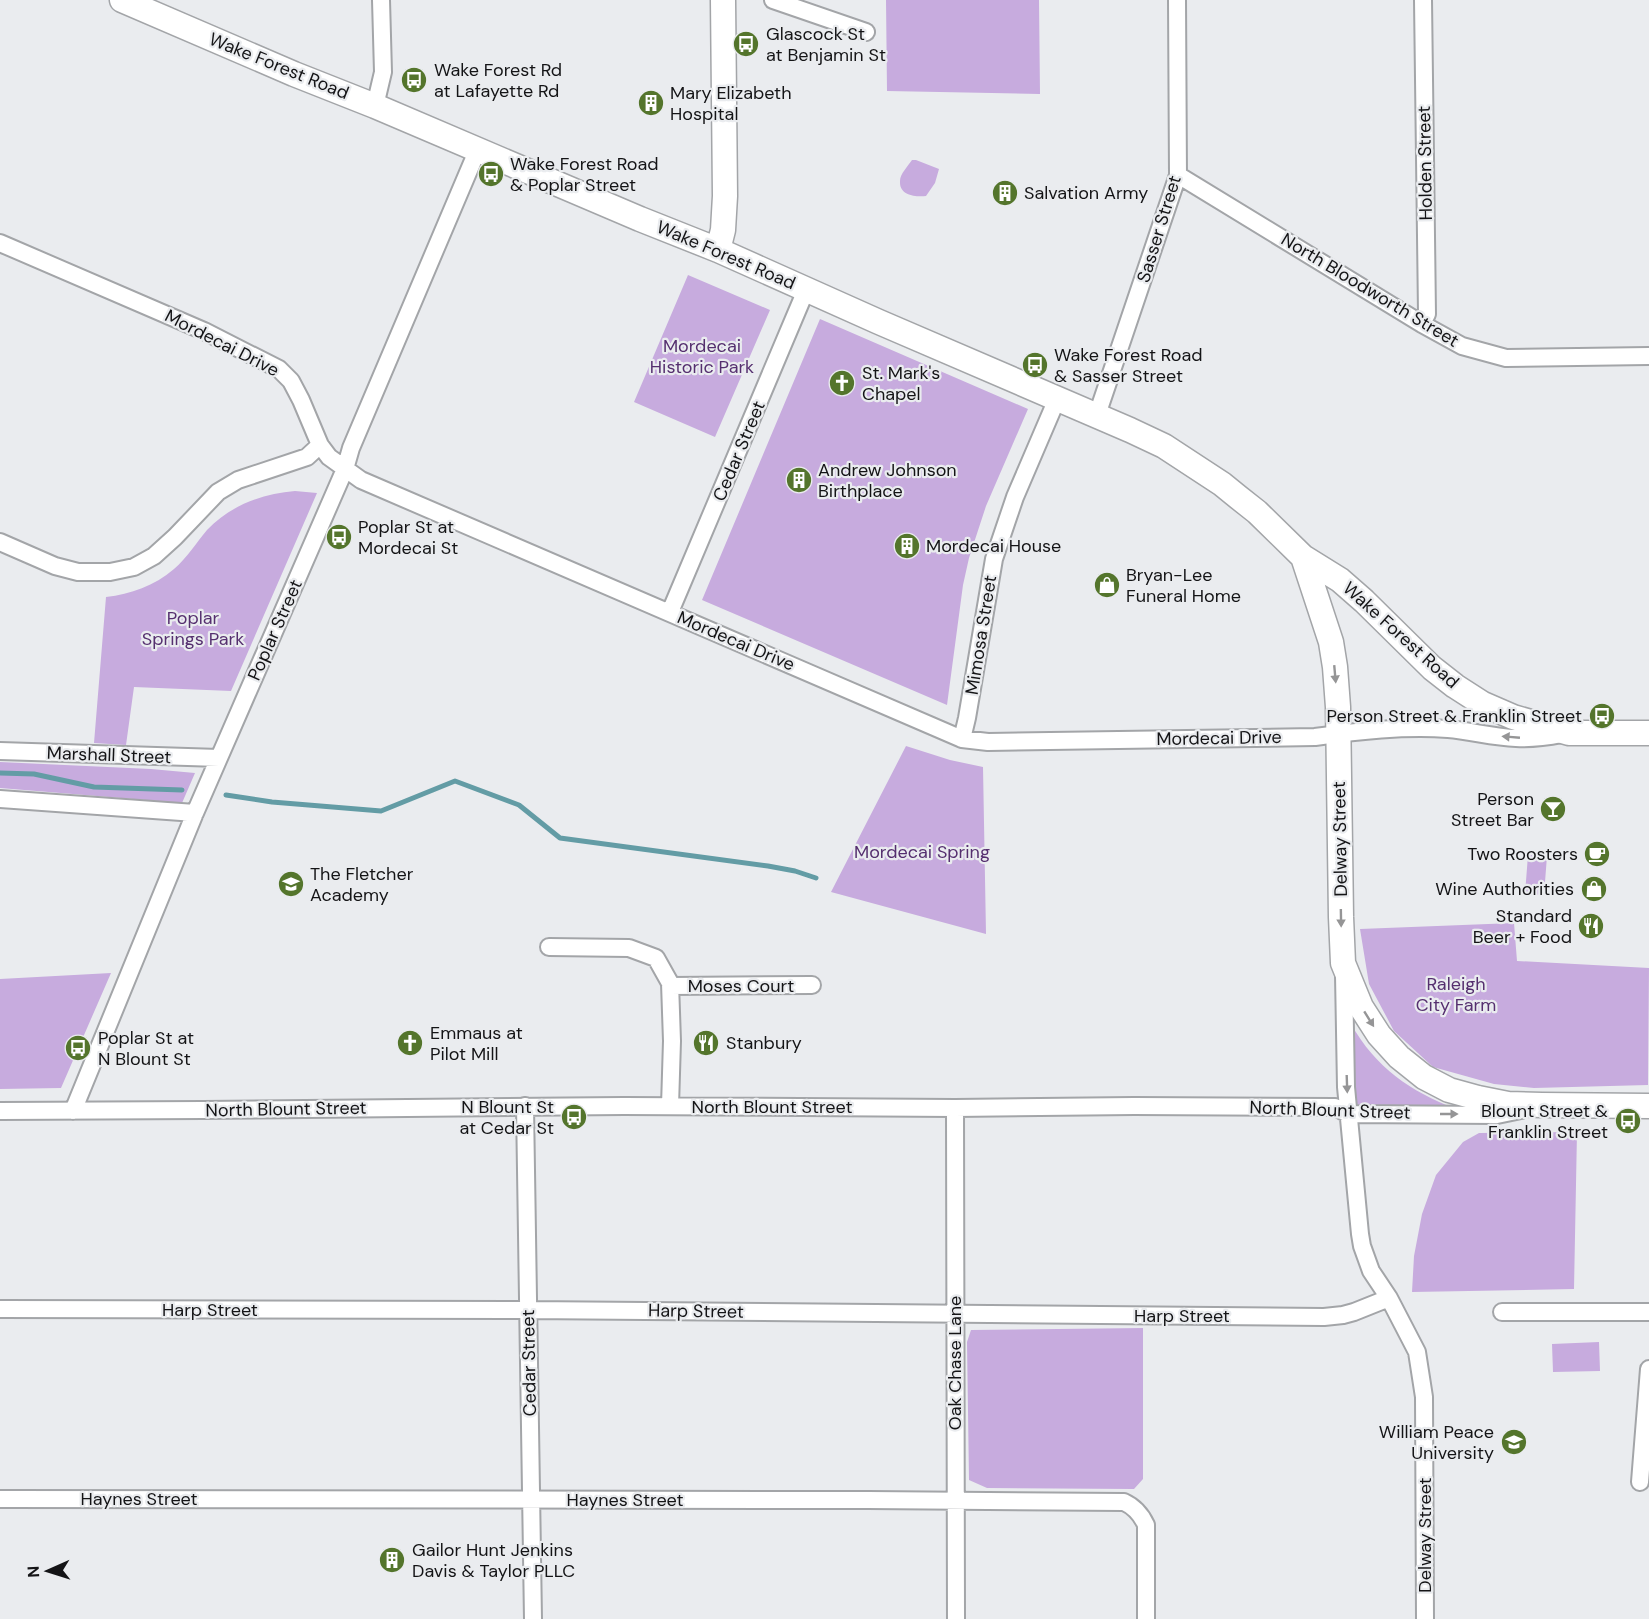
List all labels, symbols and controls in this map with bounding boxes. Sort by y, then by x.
place label: Glascock St at Benjamin St [766,22,886,67]
street label: Wake Forest Road [206,27,352,105]
bus stop icon: Glascock St at Benjamin St [731,29,761,59]
place label: Wake Forest Rd at Lafayette Rd [434,58,562,103]
bus stop icon: Wake Forest Rd at Lafayette Rd [399,65,429,95]
place label: Mary Elizabeth Hospital [670,81,792,126]
building icon: Mary Elizabeth Hospital [636,88,666,118]
street label: Holden Street [1412,106,1438,220]
place label: Wake Forest Road & Poplar Street [510,152,659,197]
bus stop icon: Wake Forest Road & Poplar Street [476,159,506,189]
street label: Sasser Street [1131,172,1187,286]
building icon: Salvation Army [990,178,1020,208]
place label: Salvation Army [1024,181,1148,205]
street label: Wake Forest Road [653,215,799,295]
street label: North Bloodworth Street [1277,227,1463,353]
street label: Mordecai Drive [161,304,283,382]
park label: Mordecai Historic Park [650,334,754,379]
place label: Wake Forest Road & Sasser Street [1054,343,1203,388]
bus stop icon: Wake Forest Road & Sasser Street [1020,350,1050,380]
place label: St. Mark's Chapel [862,361,940,406]
church icon: St. Mark's Chapel [827,368,857,398]
street label: Cedar Street [707,397,771,505]
place label: Andrew Johnson Birthplace [818,458,957,503]
building icon: Andrew Johnson Birthplace [784,465,814,495]
place label: Poplar St at Mordecai St [358,515,458,560]
bus stop icon: Poplar St at Mordecai St [324,522,354,552]
building icon: Mordecai House [892,531,922,561]
place label: Mordecai House [926,534,1061,558]
place label: Bryan-Lee Funeral Home [1126,563,1241,608]
shop icon: Bryan-Lee Funeral Home [1092,570,1122,600]
street label: Mimosa Street [960,573,1002,697]
street label: Poplar Street [242,576,308,684]
street label: Wake Forest Road [1338,576,1464,694]
street label: Mordecai Drive [674,605,798,677]
park label: Poplar Springs Park [142,606,244,651]
one-way arrow [1330,665,1340,684]
bus stop icon: Person Street & Franklin Street [1587,701,1617,731]
place label: Person Street & Franklin Street [1327,704,1582,728]
street label: Mordecai Drive [1156,725,1282,751]
one-way arrow [1501,732,1520,742]
street label: Marshall Street [46,741,172,769]
street label: Delway Street [1327,781,1353,897]
place label: Person Street Bar [1451,787,1534,832]
bar icon: Person Street Bar [1538,794,1568,824]
cafe icon: Two Roosters [1582,839,1612,869]
park label: Mordecai Spring [854,840,990,864]
place label: Two Roosters [1467,842,1578,866]
place label: The Fletcher Academy [310,862,414,907]
school or university icon: The Fletcher Academy [276,869,306,899]
shop icon: Wine Authorities [1579,874,1609,904]
place label: Wine Authorities [1435,877,1574,901]
place label: Standard Beer + Food [1473,904,1572,949]
one-way arrow [1336,908,1346,927]
restaurant icon: Standard Beer + Food [1576,911,1606,941]
park label: Raleigh City Farm [1416,972,1496,1017]
street label: Moses Court [688,974,794,998]
one-way arrow [1363,1011,1374,1027]
place label: Emmaus at Pilot Mill [430,1021,523,1066]
place label: Poplar St at N Blount St [98,1026,194,1071]
church icon: Emmaus at Pilot Mill [395,1028,425,1058]
restaurant icon: Stanbury [691,1028,721,1058]
place label: Stanbury [726,1031,802,1055]
bus stop icon: Poplar St at N Blount St [63,1033,93,1063]
one-way arrow [1342,1075,1351,1094]
place label: N Blount St at Cedar St [459,1095,554,1140]
street label: North Blount Street [691,1095,853,1119]
street label: North Blount Street [1249,1095,1411,1125]
street label: North Blount Street [205,1096,367,1122]
place label: Blount Street & Franklin Street [1481,1099,1608,1144]
bus stop icon: N Blount St at Cedar St [559,1102,589,1132]
bus stop icon: Blount Street & Franklin Street [1613,1106,1643,1136]
one-way arrow [1439,1109,1458,1119]
street label: Oak Chase Lane [943,1296,967,1430]
street label: Harp Street [162,1298,258,1322]
street label: Harp Street [648,1298,744,1324]
street label: Harp Street [1134,1304,1230,1328]
street label: Cedar Street [516,1309,542,1417]
place label: William Peace University [1379,1420,1494,1465]
school or university icon: William Peace University [1499,1427,1529,1457]
street label: Delway Street [1413,1477,1437,1593]
street label: Haynes Street [80,1487,198,1511]
street label: Haynes Street [566,1488,684,1512]
place label: Gailor Hunt Jenkins Davis & Taylor PLLC [412,1538,575,1583]
north arrow [18,1541,78,1601]
building icon: Gailor Hunt Jenkins Davis & Taylor PLLC [377,1545,407,1575]
text: N [23,1565,44,1578]

